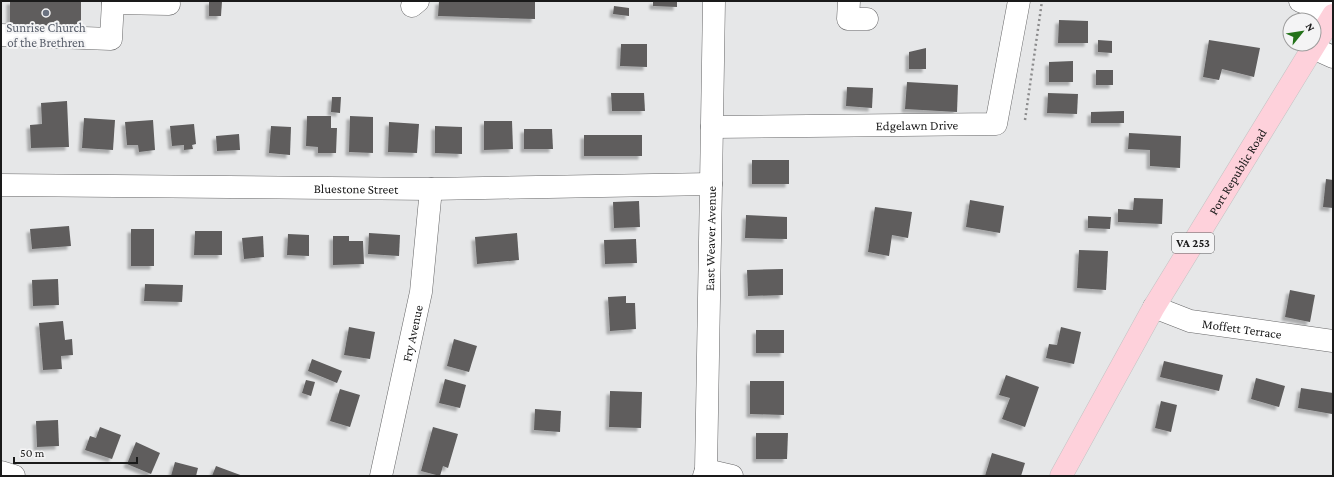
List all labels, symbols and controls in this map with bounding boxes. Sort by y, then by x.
marker: Sunrise Church of the Brethren [41,8,51,18]
north arrow [1282,12,1322,52]
place label: Sunrise Church of the Brethren [6,20,86,50]
text: N [1304,21,1318,34]
street label: Edgelawn Drive [876,117,959,133]
street label: Port Republic Road [1205,126,1270,217]
street label: Bluestone Street [314,181,399,197]
street label: East Weaver Avenue [702,185,719,291]
road number: VA 253 [1172,233,1214,253]
street label: Fry Avenue [399,303,426,363]
street label: Moffett Terrace [1201,316,1283,342]
scale bar [14,439,137,465]
text: 50 m [20,446,45,460]

